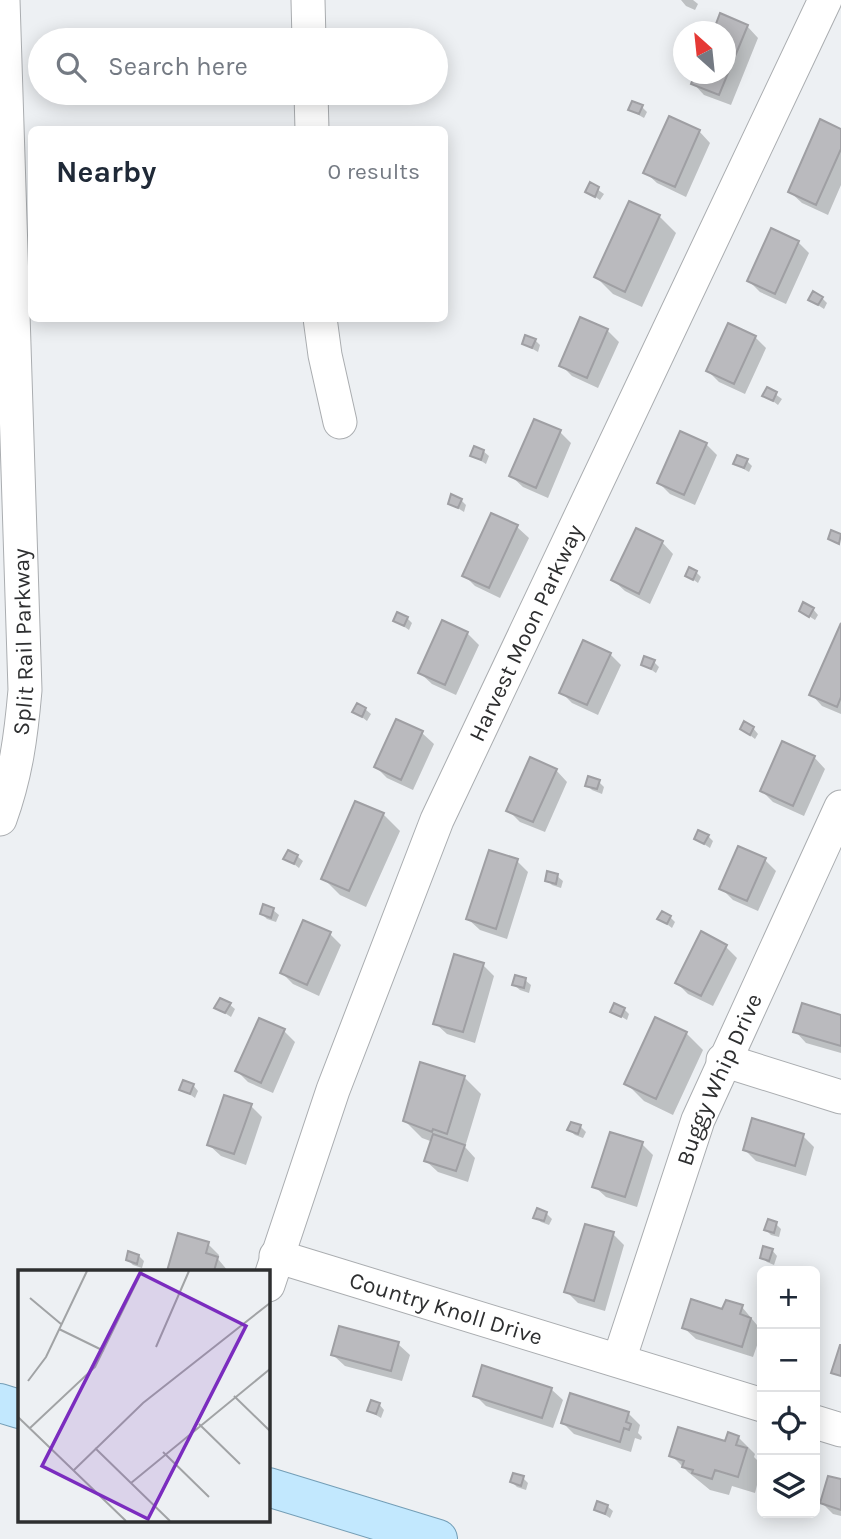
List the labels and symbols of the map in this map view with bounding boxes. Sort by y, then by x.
north arrow [673,21,736,84]
street label: Harvest Moon Parkway [463,520,589,746]
street label: Split Rail Parkway [7,548,39,737]
street label: Buggy Whip Drive [670,989,768,1169]
street label: Country Knoll Drive [346,1266,546,1350]
inset map [18,1270,270,1522]

